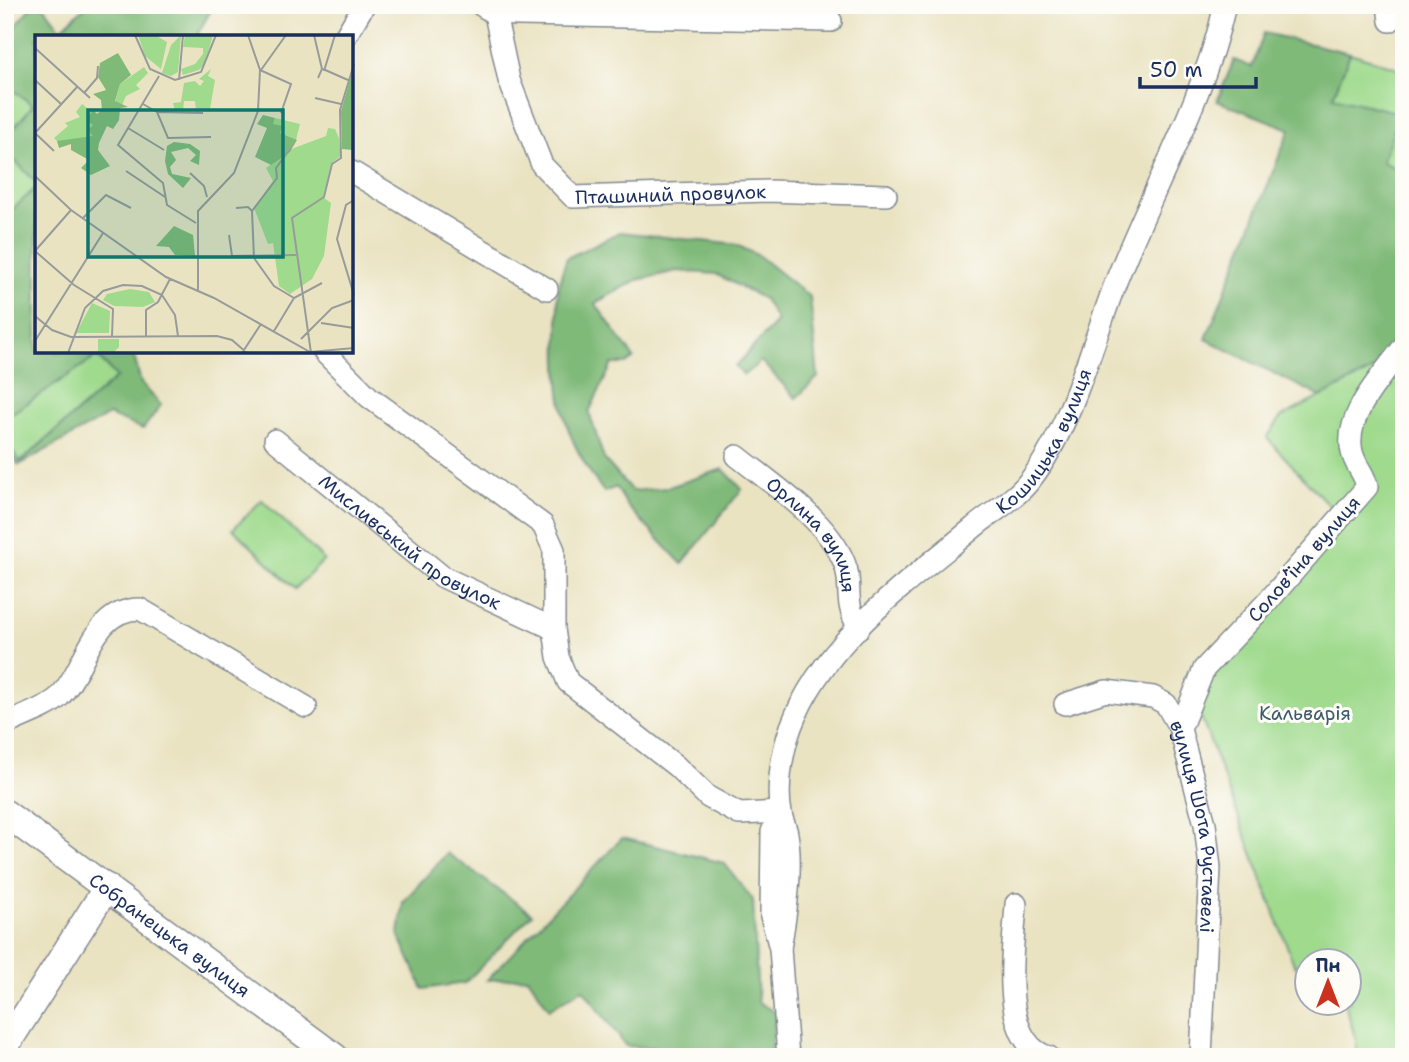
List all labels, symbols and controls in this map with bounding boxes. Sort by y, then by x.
inset map [35,35,354,354]
scale bar [1140,46,1255,90]
text: 50 m [1150,56,1203,84]
street label: Пташиний провулок [575,179,767,209]
street label: Кошицька вулиця [990,365,1097,519]
street label: Мисливський провулок [314,468,505,615]
street label: Орлина вулиця [761,471,861,593]
street label: Соловʼїна вулиця [1242,491,1366,627]
park label: Кальварія [1259,701,1351,726]
street label: вулиця Шота Руставелі [1165,715,1223,934]
street label: Собранецька вулиця [84,867,255,1003]
north arrow [1294,946,1364,1016]
text: Пн [1315,953,1341,978]

